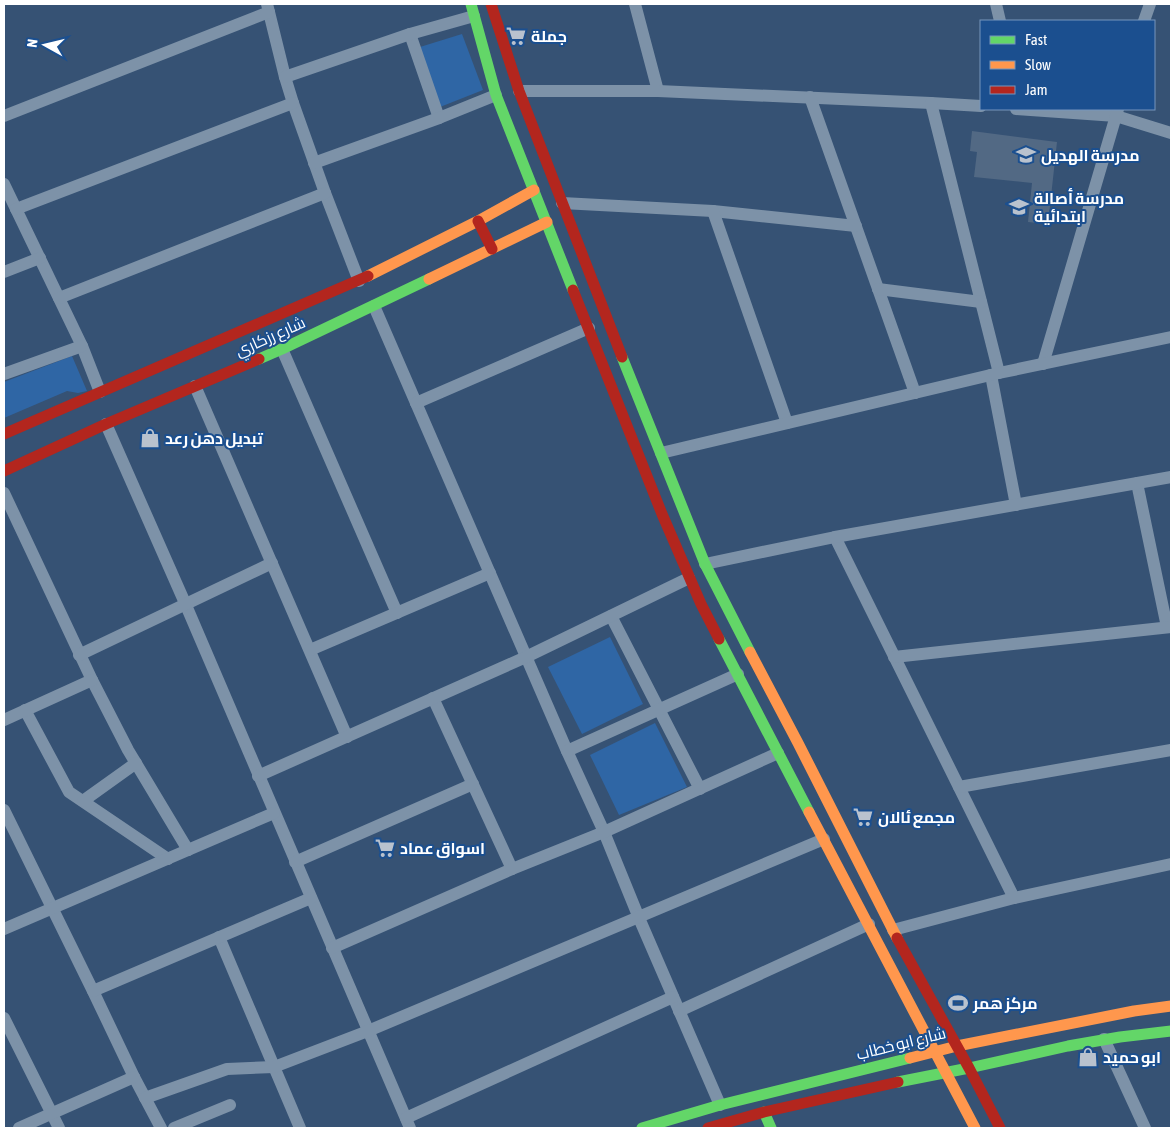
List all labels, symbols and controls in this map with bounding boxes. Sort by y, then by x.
north arrow [20,20,70,70]
legend [980,20,1155,110]
supermarket icon: جملة [505,25,527,47]
place label: جملة [531,27,567,45]
text: Fast [1025,31,1047,48]
text: N [24,38,41,48]
text: Slow [1025,56,1051,73]
text: Jam [1025,81,1048,98]
school or university icon: مدرسة الهديل [1015,144,1037,166]
place label: مدرسة الهديل [1041,146,1140,165]
place label: مدرسة أصالة ابتدائية [1034,188,1124,225]
school or university icon: مدرسة أصالة ابتدائية [1008,196,1030,218]
street label: شارع رزكاري [232,313,310,364]
shop icon: تبديل دهن رعد [139,427,161,449]
place label: تبديل دهن رعد [165,429,264,448]
supermarket icon: مجمع ئالان [852,806,874,828]
place label: مجمع ئالان [878,808,955,828]
supermarket icon: اسواق عماد [374,837,396,859]
place label: اسواق عماد [400,839,485,858]
sports icon: مركز همر [947,992,969,1014]
place label: مركز همر [972,994,1038,1013]
street label: شارع ابو خطاب [854,1023,948,1066]
shop icon: ابو حميد [1077,1046,1099,1068]
place label: ابو حميد [1103,1048,1161,1067]

